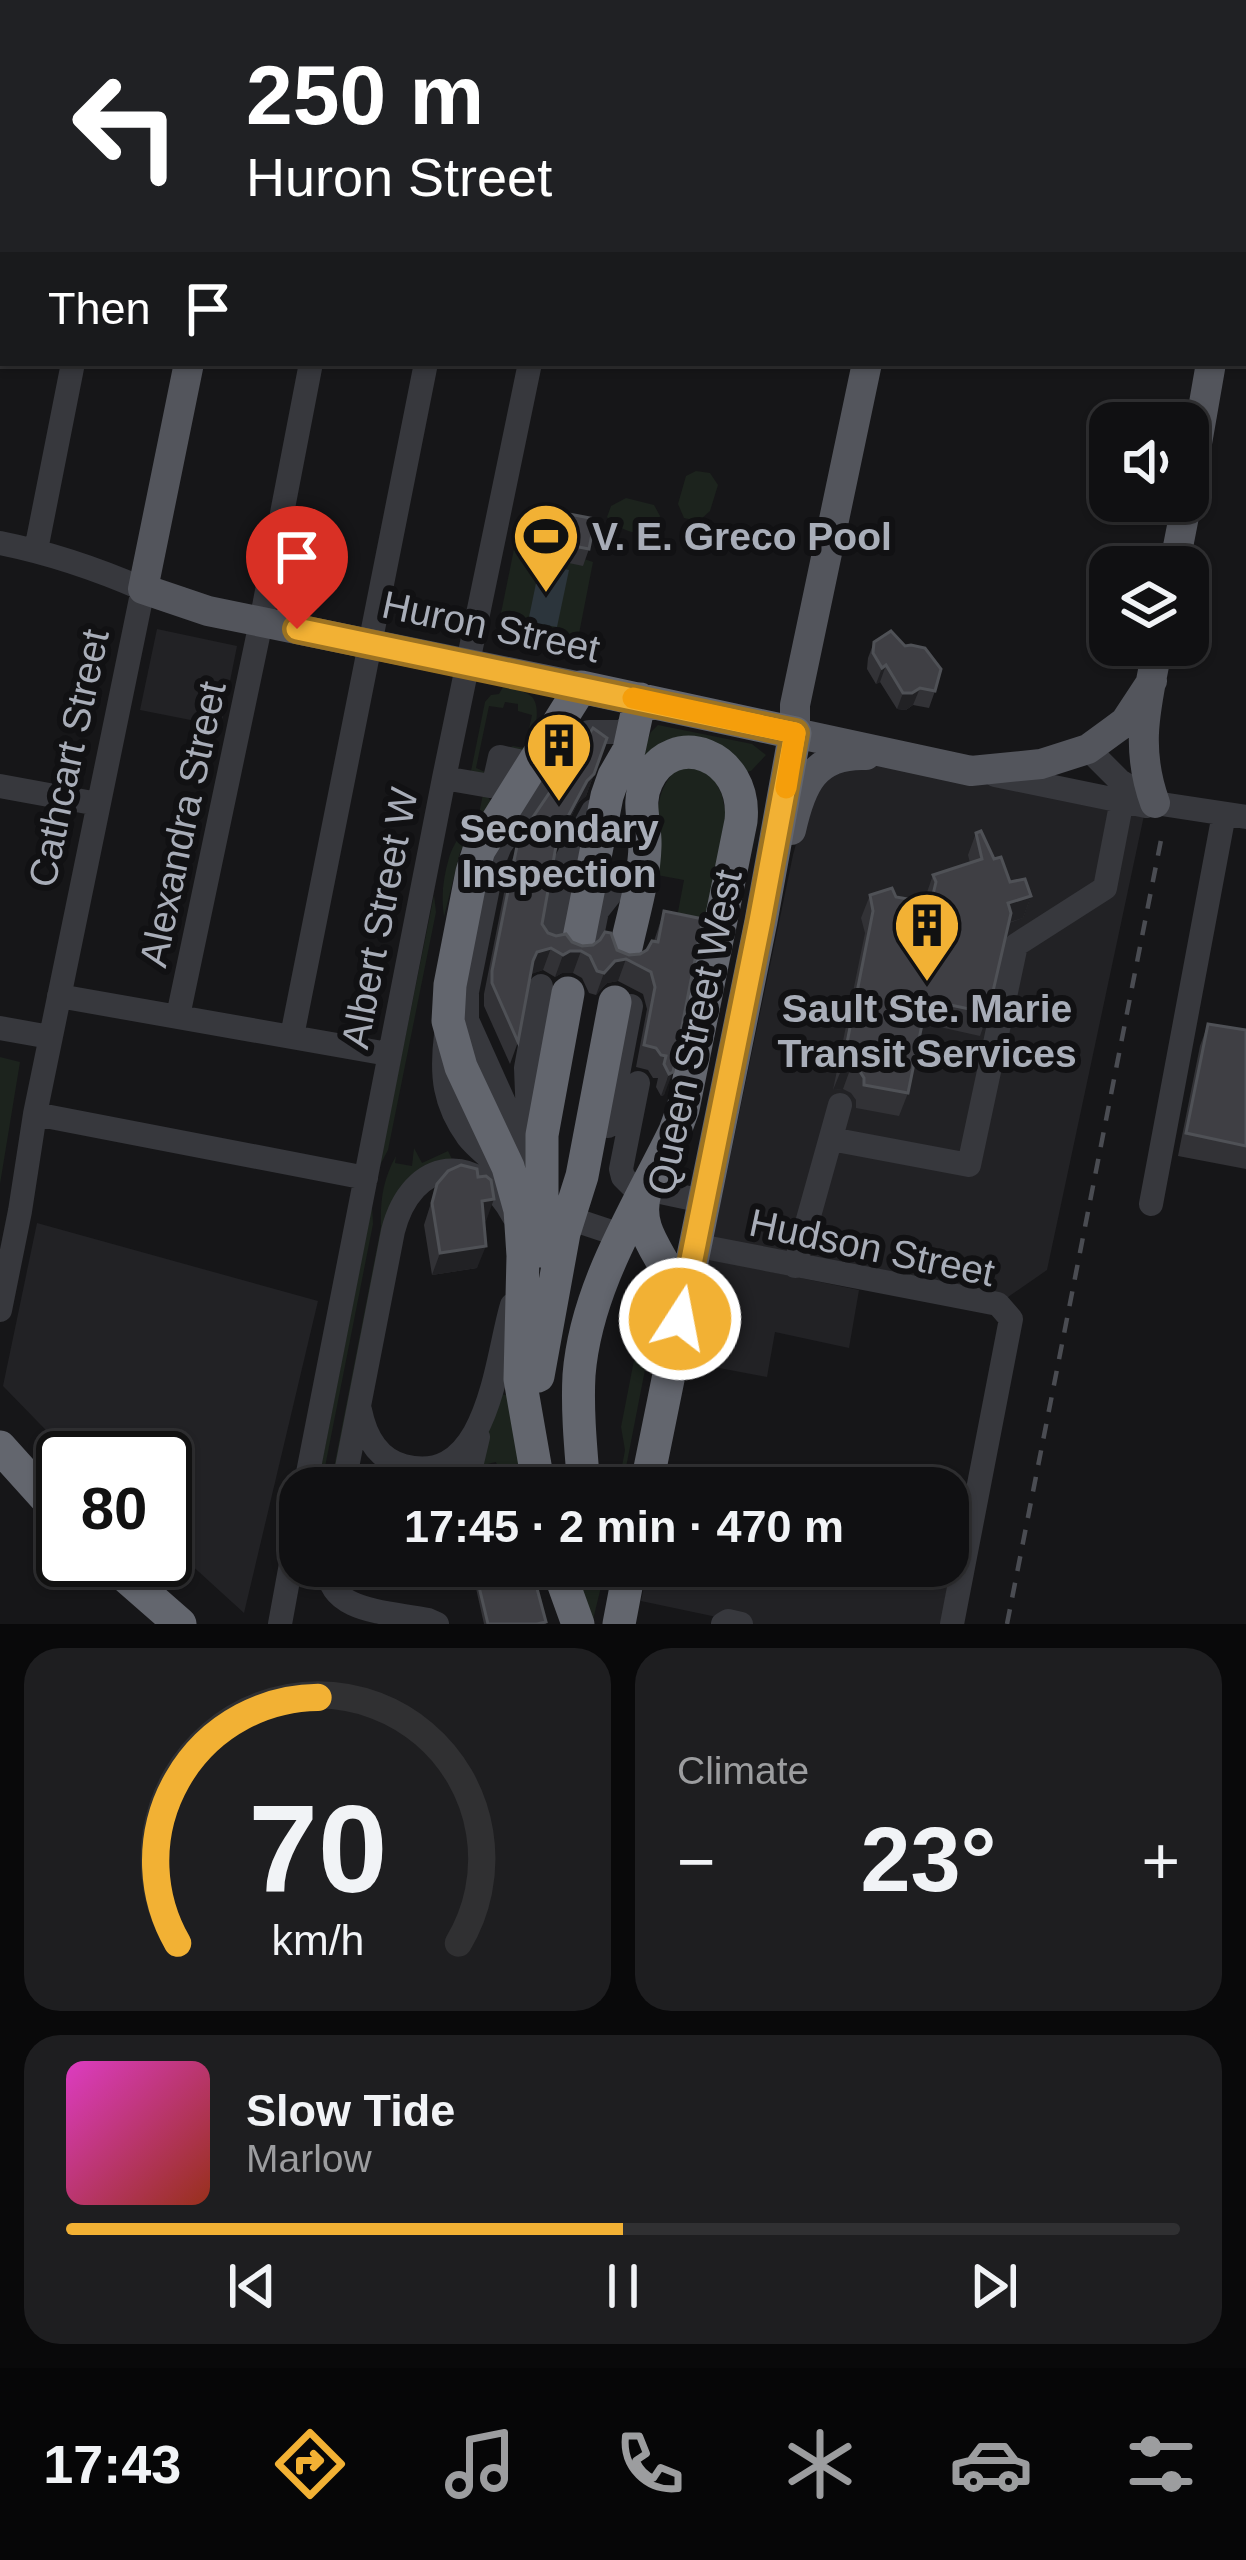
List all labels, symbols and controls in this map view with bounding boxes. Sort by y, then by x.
icon: left [48,48,204,204]
text: 250 m [246,48,484,142]
text: Huron Street [246,147,552,207]
icon: arrive [175,276,241,342]
text: Then [48,283,151,334]
map controls [1089,402,1209,666]
button: sound [1089,402,1209,522]
sports icon: V. E. Greco Pool [511,501,581,595]
pin [246,506,348,629]
place label: V. E. Greco Pool [592,515,892,558]
icon: arrive [264,524,330,590]
button: layers [1089,546,1209,666]
street label: Huron Street [378,582,604,671]
street label: Cathcart Street [20,625,117,891]
street label: Alexandra Street [131,677,234,971]
building icon: Secondary Inspection [524,710,594,804]
street label: Albert Street W [333,784,426,1052]
place label: Secondary Inspection [459,807,659,895]
street label: Queen Street West [639,866,750,1198]
building icon: Sault Ste. Marie Transit Services [892,890,962,984]
place label: Sault Ste. Marie Transit Services [777,987,1077,1075]
street label: Hudson Street [745,1201,998,1294]
position arrow [617,1256,743,1382]
speed limit sign: 80 [36,1431,192,1587]
text: 17:45 · 2 min · 470 m [404,1501,844,1552]
text: Climate [677,1749,809,1792]
text: 70 [248,1779,387,1918]
text: 23° [860,1810,997,1910]
text: − [677,1824,716,1898]
text: + [1141,1824,1180,1898]
text: km/h [271,1915,364,1963]
text: Slow Tide [246,2085,455,2136]
text: Marlow [246,2137,372,2180]
icon: previous [219,2253,285,2319]
icon: pause [590,2253,656,2319]
icon: next [961,2253,1027,2319]
icon: directions [268,2422,352,2506]
icon: music [438,2422,522,2506]
icon: phone [608,2422,692,2506]
icon: climate [778,2422,862,2506]
icon: car [949,2422,1033,2506]
icon: filters [1119,2422,1203,2506]
text: 17:43 [43,2434,181,2494]

